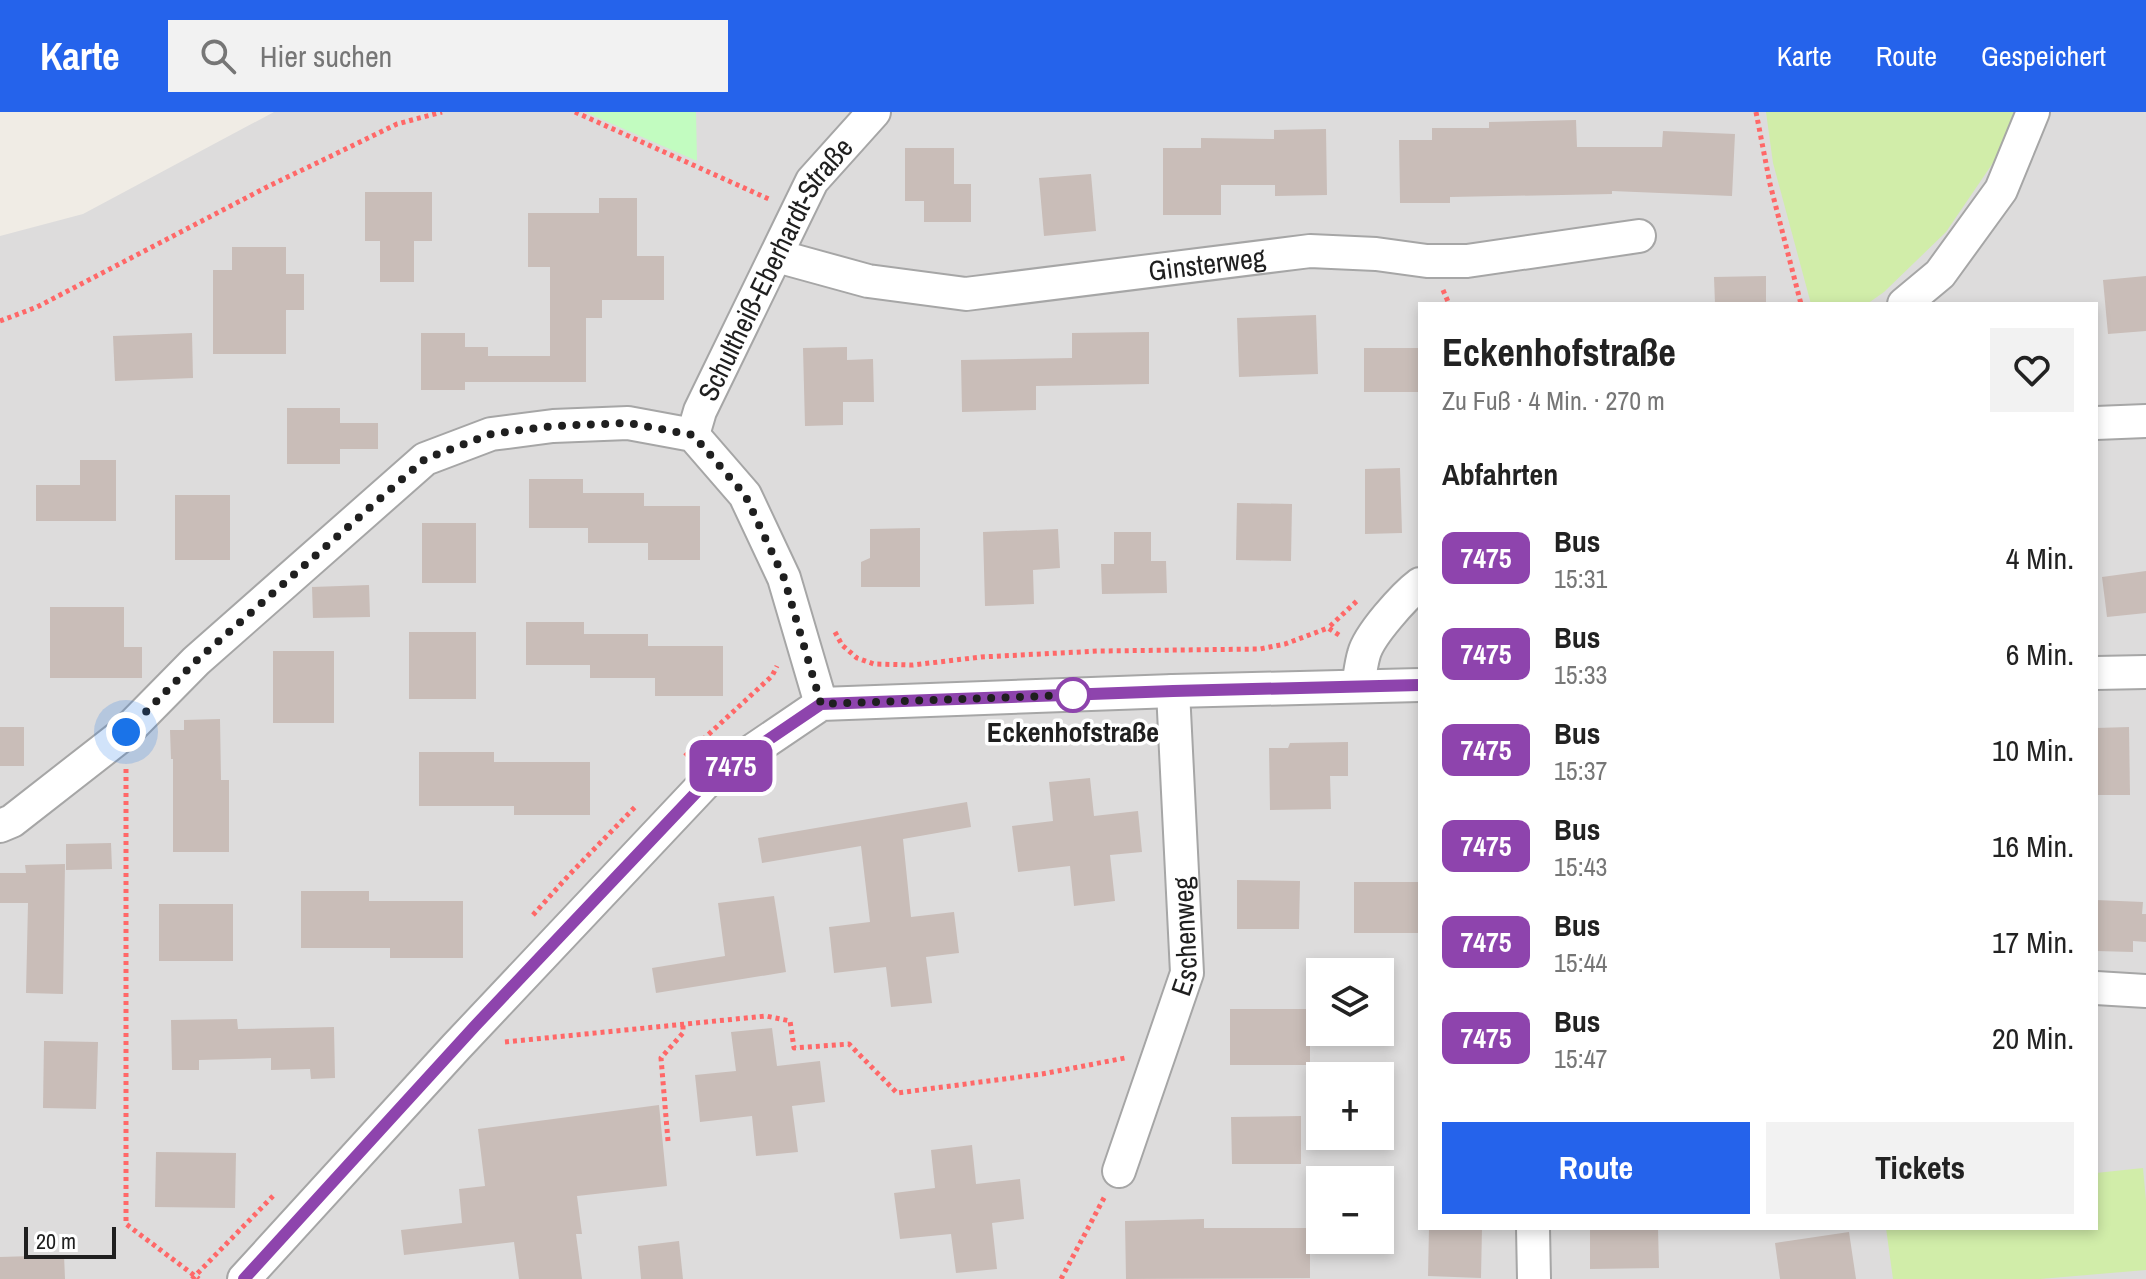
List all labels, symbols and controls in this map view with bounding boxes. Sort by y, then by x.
search box [168,20,728,92]
text: Karte [40,31,120,82]
icon: search [196,34,240,78]
text: Hier suchen [260,36,392,76]
text: Karte [1777,37,1832,75]
text: Route [1876,37,1937,75]
text: Gespeichert [1981,37,2106,75]
street label: Schultheiß-Eberhardt-Straße [689,129,861,407]
street label: Ginsterweg [1146,238,1268,290]
text: Eckenhofstraße [1442,327,1676,378]
button: heart [1990,328,2074,412]
text: Zu Fuß · 4 Min. · 270 m [1442,383,1665,418]
text: Abfahrten [1442,454,1558,494]
text: Bus [1554,521,1600,561]
text: 4 Min. [2006,538,2074,578]
text: 7475 [1460,539,1512,577]
text: 15:31 [1554,561,1607,596]
text: Bus [1554,617,1600,657]
text: 6 Min. [2006,634,2074,674]
text: 7475 [1460,635,1512,673]
text: 15:33 [1554,657,1607,692]
marker: Eckenhofstraße [1056,678,1090,712]
your location [106,712,146,752]
place label: Eckenhofstraße [987,713,1159,751]
text: Bus [1554,713,1600,753]
text: 10 Min. [1992,730,2074,770]
text: 7475 [1460,731,1512,769]
line badge: 7475 [675,740,787,792]
text: 7475 [705,747,757,785]
text: 15:37 [1554,753,1607,788]
text: Bus [1554,809,1600,849]
text: 16 Min. [1992,826,2074,866]
text: 7475 [1460,827,1512,865]
text: 15:43 [1554,849,1607,884]
street label: Eschenweg [1162,876,1206,1001]
text: Bus [1554,905,1600,945]
text: 17 Min. [1992,922,2074,962]
text: 7475 [1460,923,1512,961]
text: 15:44 [1554,945,1607,980]
map controls [1306,958,1394,1254]
button: layers [1306,958,1394,1046]
text: Bus [1554,1001,1600,1041]
text: 20 Min. [1992,1018,2074,1058]
text: 7475 [1460,1019,1512,1057]
text: 15:47 [1554,1041,1607,1076]
button: + [1306,1062,1394,1150]
button: Route [1442,1122,1750,1214]
button: Tickets [1766,1122,2074,1214]
button: − [1306,1166,1394,1254]
scale bar [24,1223,116,1259]
text: 20 m [36,1226,76,1256]

